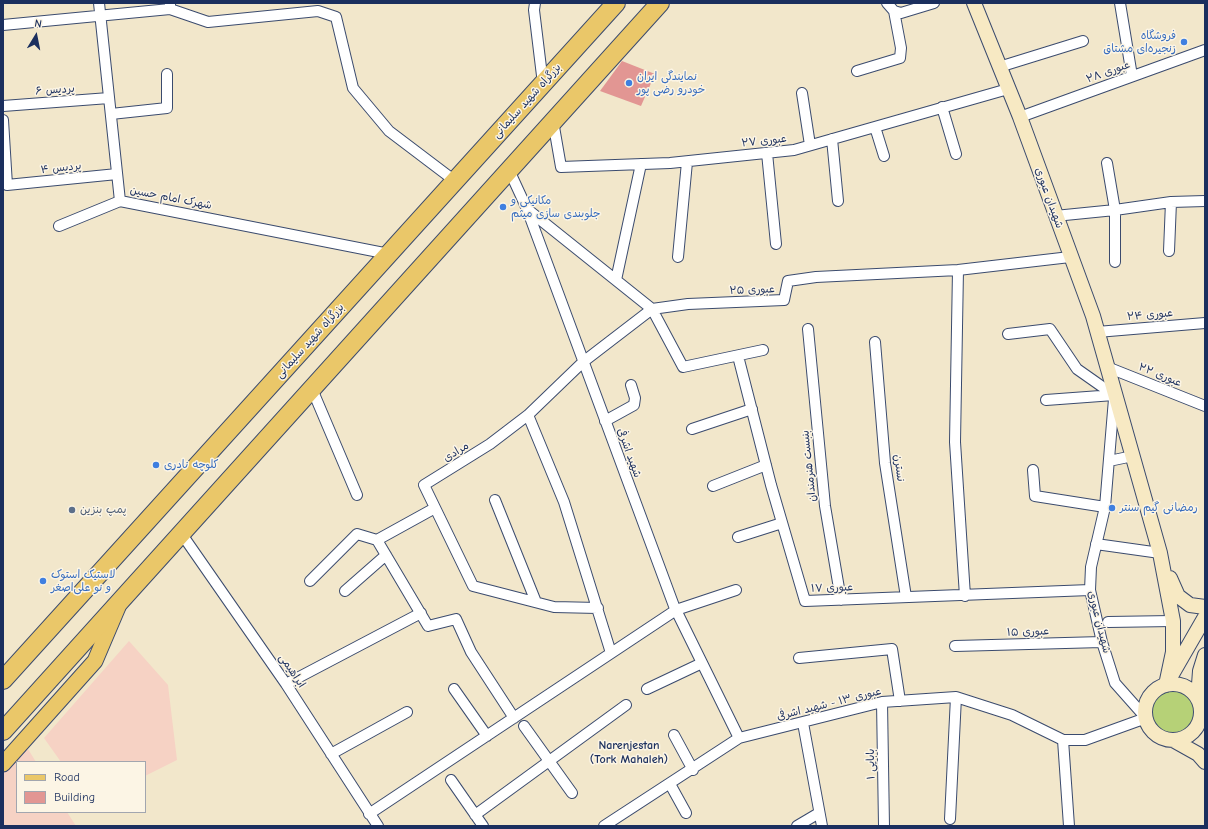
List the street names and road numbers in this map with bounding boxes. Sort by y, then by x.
street label: عبوری ۲۸ [1084,58,1132,86]
street label: بزرگراه شهید سلیمانی [490,61,564,141]
street label: پردیس ۶ [35,82,75,98]
street label: عبوری ۲۷ [741,132,787,150]
street label: پردیس ۴ [40,159,82,177]
street label: شهیدان عبوری [1032,166,1066,230]
street label: شهرک امام حسین [129,184,213,212]
street label: عبوری ۲۵ [729,283,775,297]
street label: بزرگراه شهید سلیمانی [273,301,347,381]
street label: عبوری ۲۴ [1126,306,1174,324]
street label: عبوری ۲۲ [1137,360,1183,390]
street label: شهید اشرفی [614,426,644,480]
street label: بنبست هنرمندان [799,429,819,503]
street label: مرادی [441,439,471,465]
street label: نسترن [891,454,907,482]
street label: عبوری ۱۷ [811,581,853,595]
street label: شهیدان عبوری [1085,589,1113,655]
street label: عبوری ۱۵ [1007,625,1049,639]
street label: ابراهیمی [276,652,308,690]
street label: عبوری ۱۳ - شهید اشرفی [776,685,882,723]
street label: بابایی ۱ [864,748,878,780]

